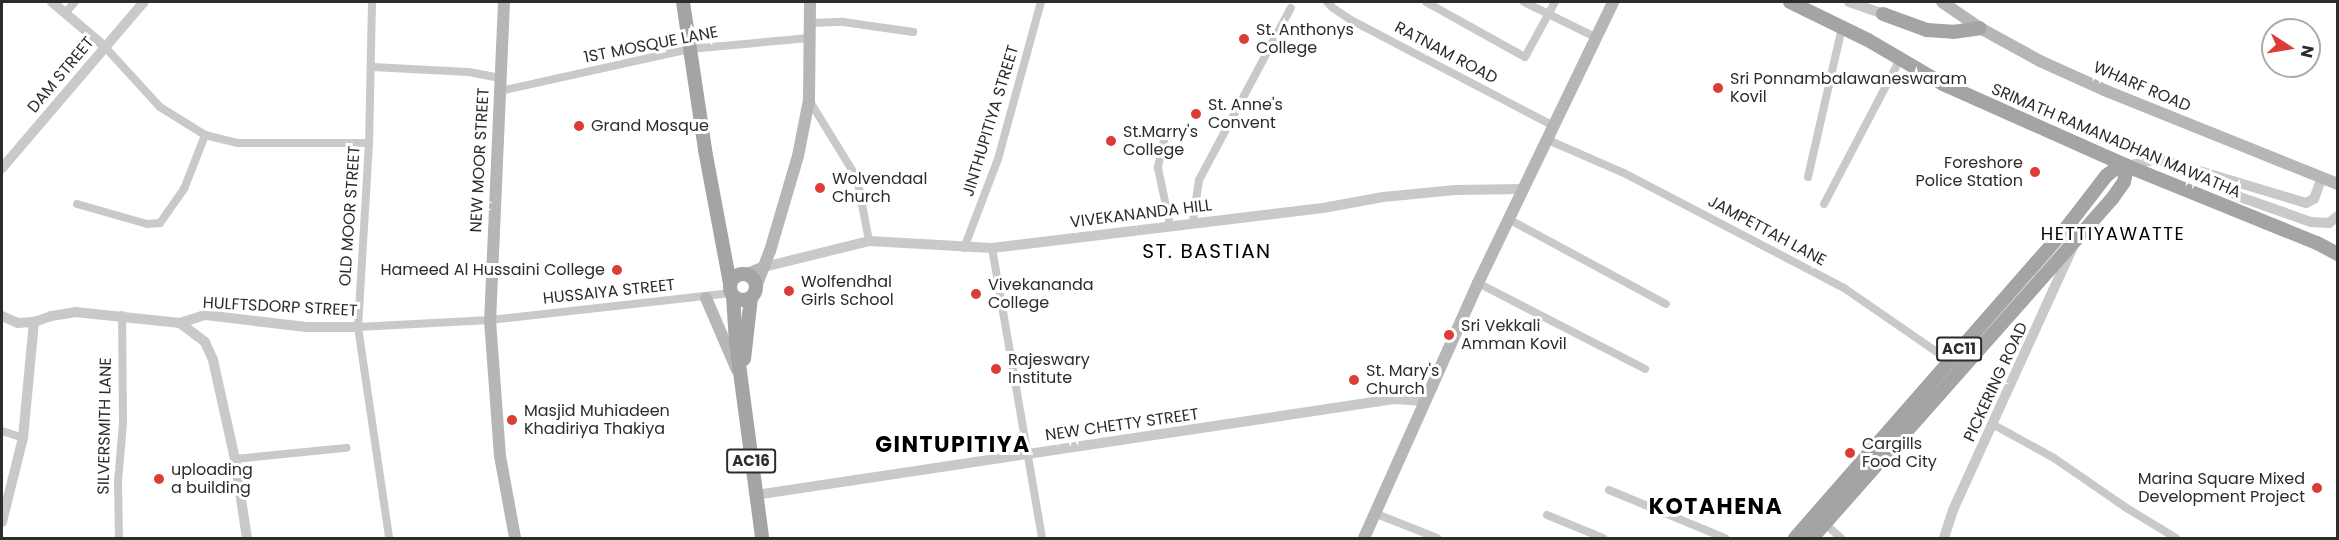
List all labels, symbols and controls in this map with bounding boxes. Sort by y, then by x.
street label: RATNAM ROAD [1391,18,1501,88]
north arrow [2261,18,2321,78]
place label: St. Anthonys College [1256,20,1354,58]
street label: 1ST MOSQUE LANE [582,23,720,67]
marker: St. Anthonys College [1237,32,1251,46]
street label: DAM STREET [24,33,98,117]
street label: JINTHUPITIYA STREET [959,43,1023,199]
text: N [2295,43,2320,60]
street label: WHARF ROAD [2090,58,2194,116]
place label: Sri Ponnambalawaneswaram Kovil [1730,69,1967,107]
street label: SRIMATH RAMANADHAN MAWATHA [1988,80,2244,202]
marker: Sri Ponnambalawaneswaram Kovil [1711,81,1725,95]
street label: NEW MOOR STREET [467,87,493,233]
place label: St. Anne's Convent [1208,95,1283,133]
marker: St. Anne's Convent [1189,107,1203,121]
place label: Grand Mosque [591,116,709,136]
marker: Grand Mosque [572,119,586,133]
place label: St.Marry's College [1123,122,1198,160]
marker: St.Marry's College [1104,134,1118,148]
street label: OLD MOOR STREET [336,145,364,287]
place label: Foreshore Police Station [1915,153,2023,191]
marker: Foreshore Police Station [2028,165,2042,179]
place label: Wolvendaal Church [832,169,927,207]
marker: Wolvendaal Church [813,181,827,195]
street label: JAMPETTAH LANE [1705,192,1829,270]
street label: VIVEKANANDA HILL [1069,196,1213,232]
district label: HETTIYAWATTE [2041,223,2185,245]
district label: ST. BASTIAN [1142,239,1272,263]
place label: Hameed Al Hussaini College [380,260,605,280]
marker: Hameed Al Hussaini College [610,263,624,277]
place label: Wolfendhal Girls School [801,272,894,310]
place label: Vivekananda College [988,275,1094,313]
street label: HUSSAIYA STREET [542,276,676,308]
marker: Wolfendhal Girls School [782,284,796,298]
marker: Vivekananda College [969,287,983,301]
street label: HULFTSDORP STREET [202,293,358,321]
place label: Sri Vekkali Amman Kovil [1461,316,1567,354]
street label: PICKERING ROAD [1960,319,2032,445]
marker: Sri Vekkali Amman Kovil [1442,328,1456,342]
road number: AC11 [1935,337,1983,361]
place label: Rajeswary Institute [1008,350,1090,388]
street label: SILVERSMITH LANE [94,357,116,495]
place label: St. Mary's Church [1366,361,1439,399]
marker: Rajeswary Institute [989,362,1003,376]
marker: St. Mary's Church [1347,373,1361,387]
place label: Masjid Muhiadeen Khadiriya Thakiya [524,401,670,439]
street label: NEW CHETTY STREET [1044,405,1200,445]
marker: Masjid Muhiadeen Khadiriya Thakiya [505,413,519,427]
district label: GINTUPITIYA [875,432,1031,458]
place label: Cargills Food City [1862,434,1937,472]
marker: Cargills Food City [1843,446,1857,460]
road number: AC16 [726,449,777,473]
place label: uploading a building [171,460,253,498]
place label: Marina Square Mixed Development Project [2138,469,2305,507]
marker: uploading a building [152,472,166,486]
marker: Marina Square Mixed Development Project [2310,481,2324,495]
district label: KOTAHENA [1649,494,1783,520]

